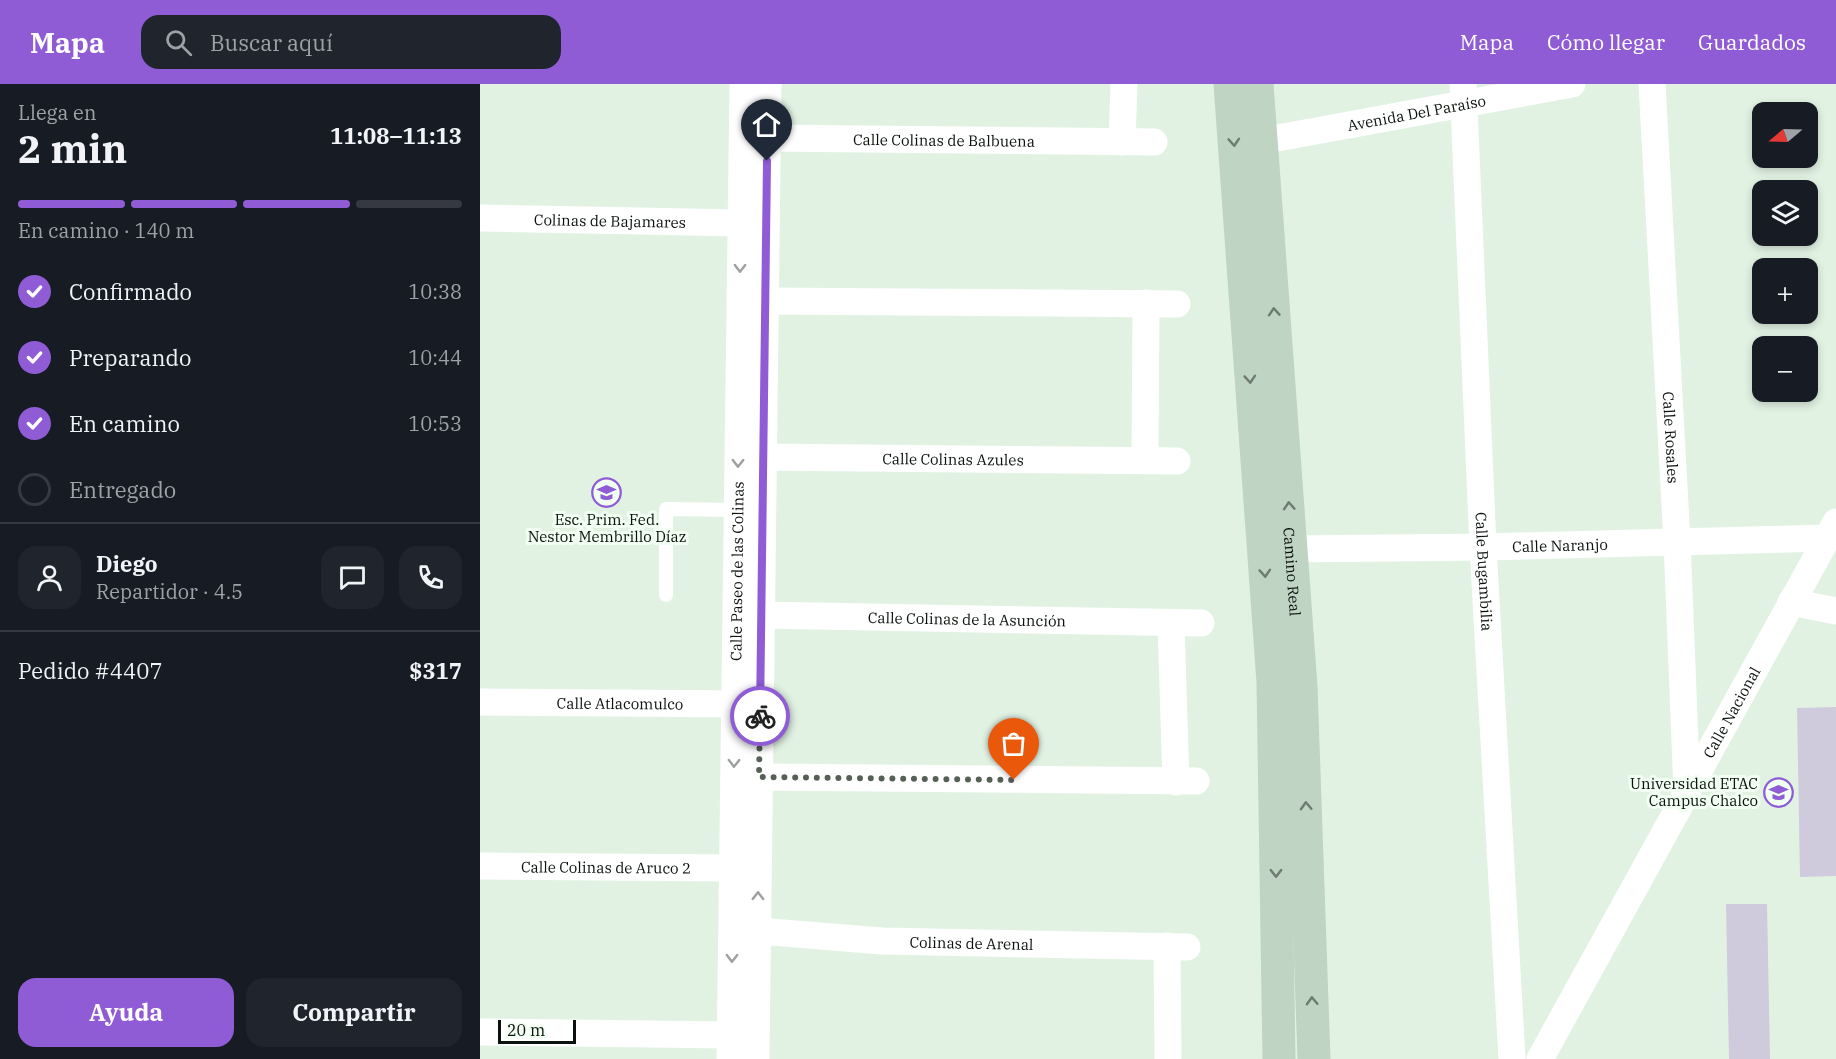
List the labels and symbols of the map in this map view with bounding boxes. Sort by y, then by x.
street label: Avenida Del Paraíso [1346,91,1487,135]
pin [741,99,792,161]
north arrow [1752,102,1818,168]
street label: Calle Colinas de Balbuena [853,129,1035,150]
one-way arrow [1227,138,1240,147]
street label: Colinas de Bajamares [534,210,686,231]
one-way arrow [734,264,746,273]
one-way arrow [1268,307,1281,316]
one-way arrow [1244,374,1257,383]
street label: Calle Rosales [1659,391,1683,484]
street label: Calle Colinas Azules [882,449,1024,469]
one-way arrow [731,459,744,468]
school or university icon: Esc. Prim. Fed. Nestor Membrillo Díaz [591,476,623,508]
street label: Calle Paseo de las Colinas [726,481,747,661]
one-way arrow [1283,502,1296,511]
place label: Esc. Prim. Fed. Nestor Membrillo Díaz [528,510,686,546]
street label: Calle Bugambilia [1472,512,1497,632]
street label: Camino Real [1280,527,1305,617]
street label: Calle Naranjo [1512,534,1608,556]
one-way arrow [1258,569,1271,578]
street label: Calle Colinas de la Asunción [868,607,1067,630]
street label: Calle Nacional [1698,663,1764,761]
courier [730,686,790,746]
street label: Calle Atlacomulco [557,693,683,713]
pin [988,718,1039,780]
one-way arrow [728,759,740,768]
place label: Universidad ETAC Campus Chalco [1630,774,1758,810]
school or university icon: Universidad ETAC Campus Chalco [1763,776,1795,808]
one-way arrow [1299,801,1312,810]
street label: Calle Colinas de Aruco 2 [521,857,691,877]
one-way arrow [1270,868,1282,877]
one-way arrow [752,891,764,900]
street label: Colinas de Arenal [909,932,1034,953]
one-way arrow [725,954,738,963]
one-way arrow [1306,996,1319,1005]
scale bar [498,1017,576,1044]

